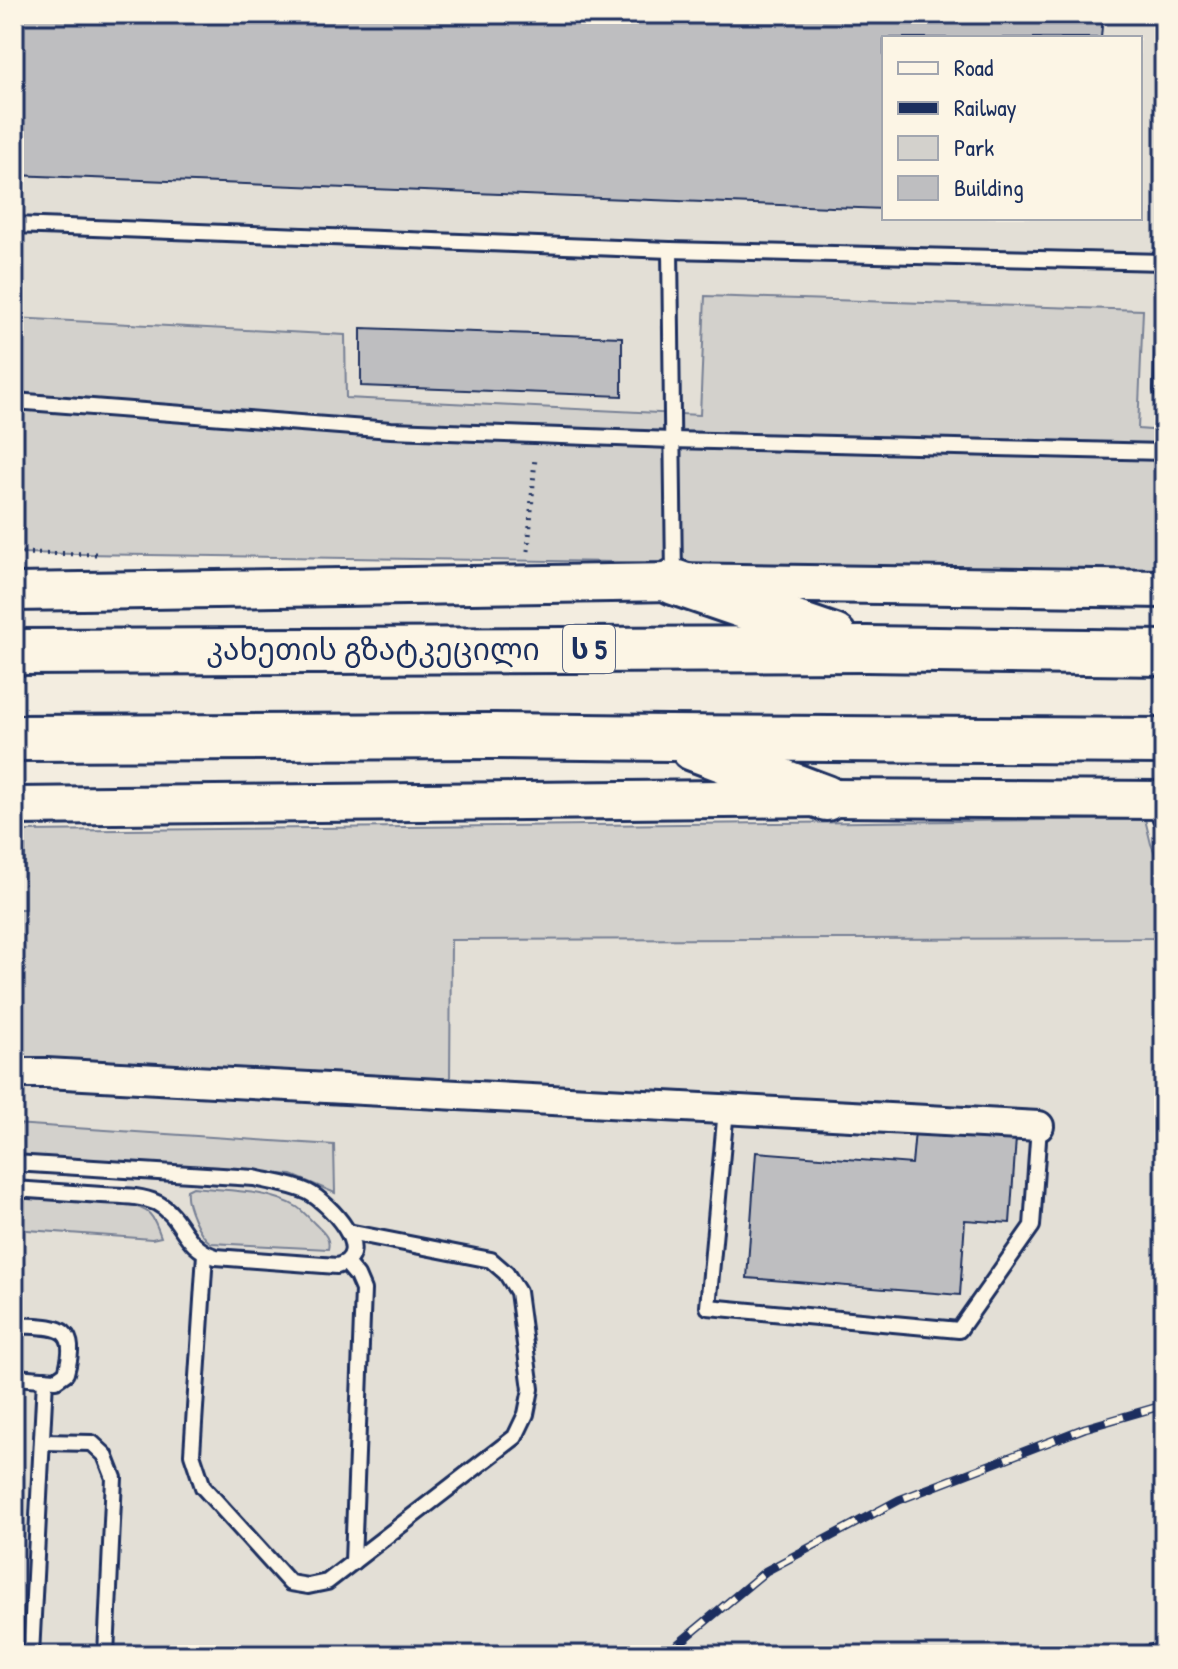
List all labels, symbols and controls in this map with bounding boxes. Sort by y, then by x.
legend [882,36,1142,220]
text: Road [954,51,993,83]
text: Railway [954,91,1017,123]
text: Park [954,131,994,163]
text: Building [954,171,1024,203]
road number: ს 5 [563,625,615,673]
street label: კახეთის გზატკეცილი [206,629,540,669]

